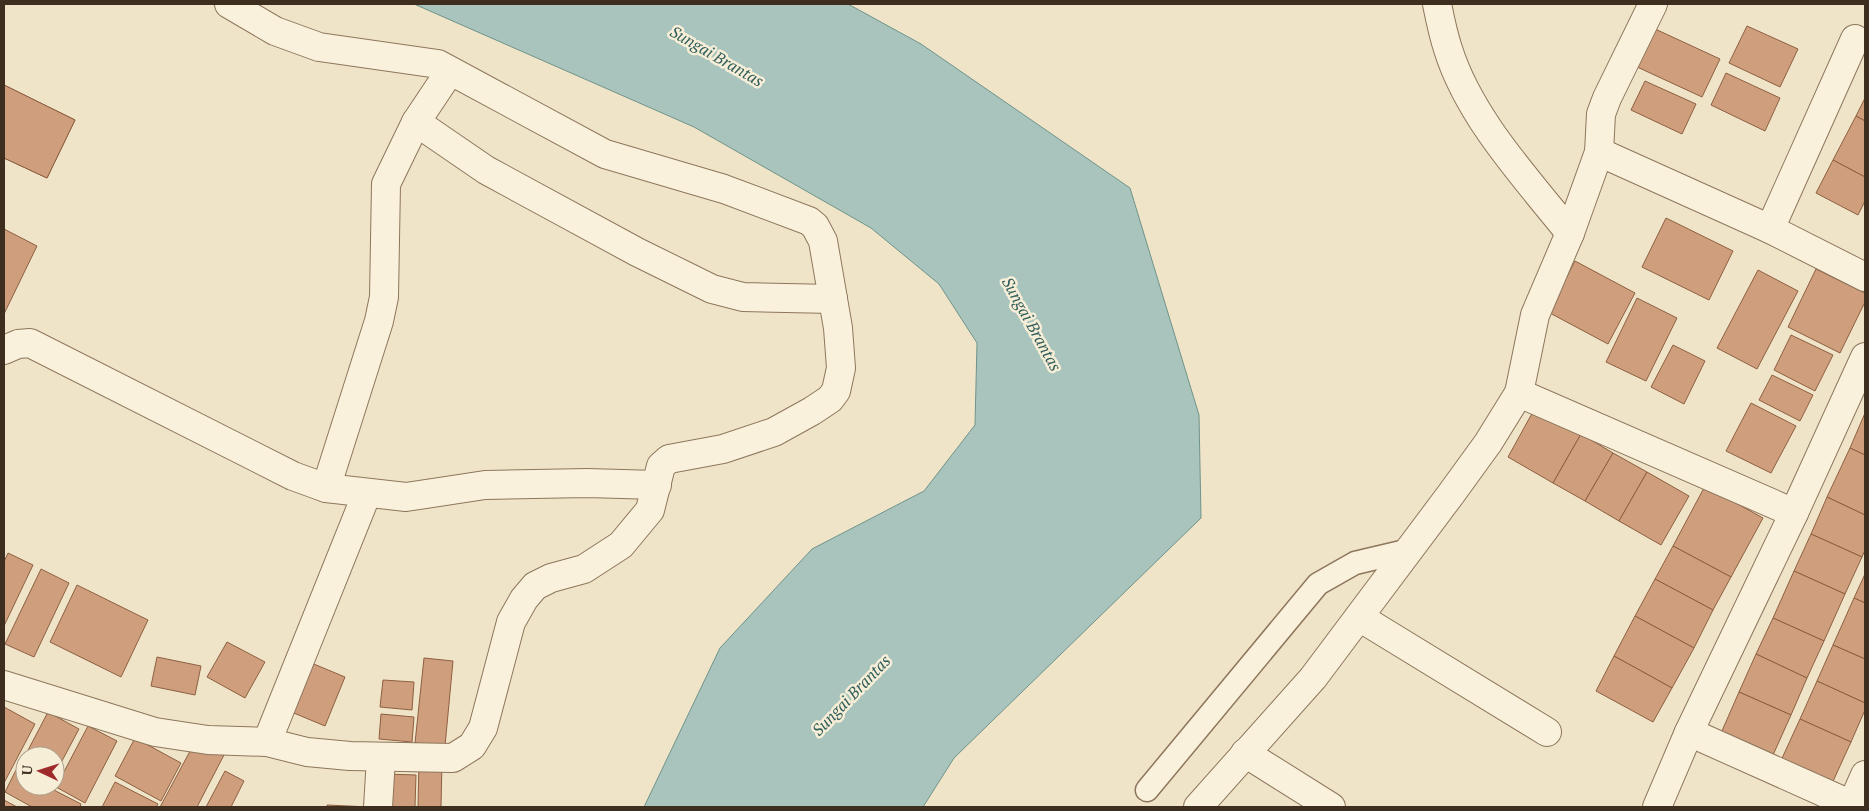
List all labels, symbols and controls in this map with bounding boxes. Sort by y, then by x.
water label: Sungai Brantas [666,20,768,92]
water label: Sungai Brantas [997,273,1067,375]
water label: Sungai Brantas [807,650,895,740]
north arrow [15,746,65,796]
text: U [17,764,36,776]

